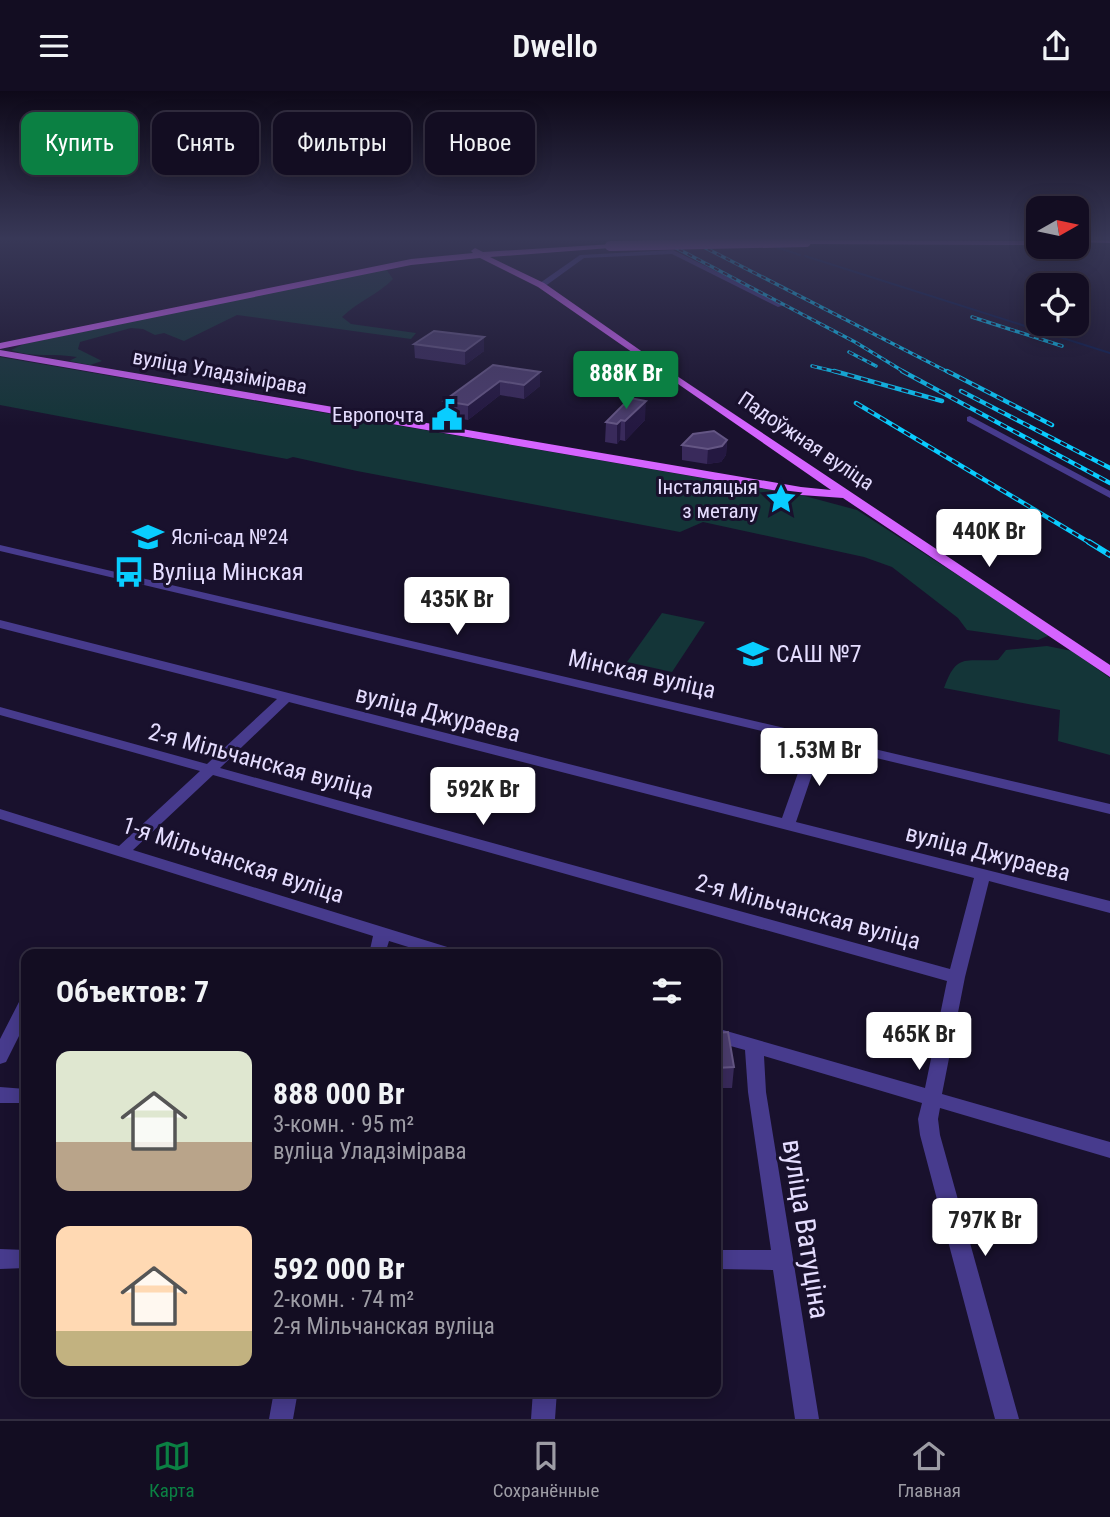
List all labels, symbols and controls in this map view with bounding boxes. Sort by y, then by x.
icon: menu [35,27,73,65]
text: Dwello [512,27,598,65]
icon: share [1037,27,1075,65]
chip: Купить [21,112,138,175]
chip: Снять [152,112,259,175]
chip: Фильтры [273,112,411,175]
chip: Новое [425,112,535,175]
north arrow [1026,196,1088,259]
map controls [1026,196,1089,336]
button: locate [1026,273,1089,336]
street label: вуліца Уладзімірава [131,345,309,399]
pin: 888K Br [561,351,691,411]
text: 888K Br [589,360,663,387]
street label: Падоўжная вуліца [734,387,878,495]
public building icon: Европочта [430,398,464,432]
place label: Европочта [332,403,424,427]
place label: Інсталяцыя з металу [657,475,758,523]
place icon: Інсталяцыя з металу [764,482,798,516]
pin: 440K Br [924,510,1054,569]
text: 440K Br [952,518,1026,545]
school or university icon: Яслі-сад №24 [131,520,165,554]
place label: Яслі-сад №24 [171,525,288,549]
bus stop icon: Вуліца Мінская [112,555,146,589]
place label: Вуліца Мінская [152,558,304,586]
pin: 435K Br [392,577,522,637]
text: 435K Br [420,586,494,613]
school or university icon: САШ №7 [736,637,770,671]
place label: САШ №7 [776,640,862,668]
street label: Мінская вуліца [566,643,718,705]
street label: вуліца Джураева [353,680,523,748]
street label: 2-я Мільчанская вуліца [146,718,376,804]
pin: 1.53M Br [747,729,891,788]
text: 1.53M Br [777,737,861,764]
pin: 592K Br [418,767,548,827]
text: 592K Br [446,776,520,803]
street label: 1-я Мільчанская вуліца [119,811,347,909]
street label: вуліца Джураева [903,819,1073,887]
street label: 2-я Мільчанская вуліца [693,869,923,955]
icon: filters [648,972,686,1010]
text: Объектов: 7 [56,974,209,1009]
pin: 465K Br [854,1013,984,1072]
text: 465K Br [882,1021,956,1048]
text: 888 000 Br [273,1076,405,1111]
icon: home [112,1079,196,1163]
text: 3-комн. · 95 m² [273,1111,414,1138]
street label: вуліца Ватуціна [776,1137,836,1321]
text: вуліца Уладзімірава [273,1138,467,1165]
pin: 797K Br [920,1199,1050,1258]
text: 797K Br [948,1207,1022,1234]
text: 592 000 Br [273,1251,405,1286]
icon: home [112,1254,196,1338]
text: 2-комн. · 74 m² [273,1286,414,1313]
text: 2-я Мільчанская вуліца [273,1313,495,1340]
tab: Карта [149,1437,195,1502]
tab: Сохранённые [493,1437,599,1502]
tab: Главная [898,1437,961,1502]

